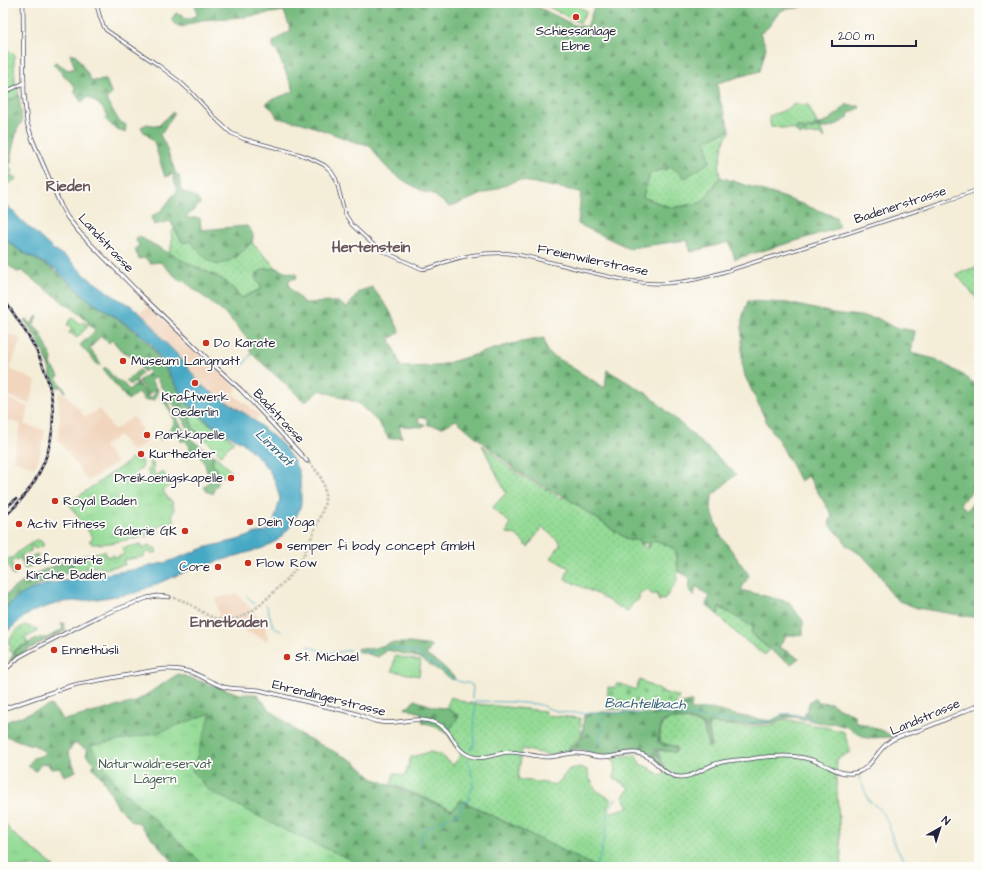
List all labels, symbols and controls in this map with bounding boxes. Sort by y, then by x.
marker: Schiessanlage Ebne [571,12,581,22]
place label: Schiessanlage Ebne [536,22,616,55]
scale bar [832,22,916,48]
text: 200 m [838,28,875,45]
district label: Rieden [46,176,91,197]
street label: Badenerstrasse [852,182,948,228]
street label: Landstrasse [74,210,138,276]
district label: Hertenstein [332,237,411,258]
street label: Freienwilerstrasse [536,239,650,281]
place label: Do Karate [214,334,276,352]
marker: Do Karate [201,338,211,348]
place label: Museum Langmatt [131,352,241,371]
marker: Museum Langmatt [118,356,128,366]
marker: Kraftwerk Oederlin [190,378,200,388]
street label: Badstrasse [249,385,309,447]
place label: Kraftwerk Oederlin [161,388,229,421]
water label: Limmat [250,425,299,472]
place label: Parkkapelle [155,426,225,444]
marker: Parkkapelle [142,430,152,440]
place label: Kurtheater [149,445,215,463]
marker: Kurtheater [136,449,146,459]
place label: Dreikoenigskapelle [114,469,223,488]
marker: Dreikoenigskapelle [226,473,236,483]
place label: Royal Baden [63,492,137,511]
marker: Royal Baden [50,496,60,506]
place label: Dein Yoga [258,513,315,532]
place label: Activ Fitness [27,515,106,533]
marker: Dein Yoga [245,517,255,527]
marker: Activ Fitness [14,519,24,529]
place label: Galerie GK [114,522,177,540]
marker: Galerie GK [180,526,190,536]
place label: semper fi body concept GmbH [287,537,475,556]
marker: semper fi body concept GmbH [274,541,284,551]
place label: Reformierte Kirche Baden [26,551,106,584]
place label: Flow Row [256,554,317,572]
place label: Core [179,558,210,576]
marker: Flow Row [243,558,253,568]
marker: Reformierte Kirche Baden [13,562,23,572]
marker: Core [213,562,223,572]
district label: Ennetbaden [190,612,268,633]
place label: Ennethüsli [62,641,119,659]
marker: Ennethüsli [49,645,59,655]
place label: St. Michael [295,648,359,666]
marker: St. Michael [282,652,292,662]
street label: Ehrendingerstrasse [270,675,388,722]
water label: Bachtelibach [604,693,687,715]
street label: Landstrasse [887,694,963,740]
park label: Naturwaldreservat Lägern [98,755,212,789]
north arrow [920,808,960,848]
text: N [939,813,953,829]

